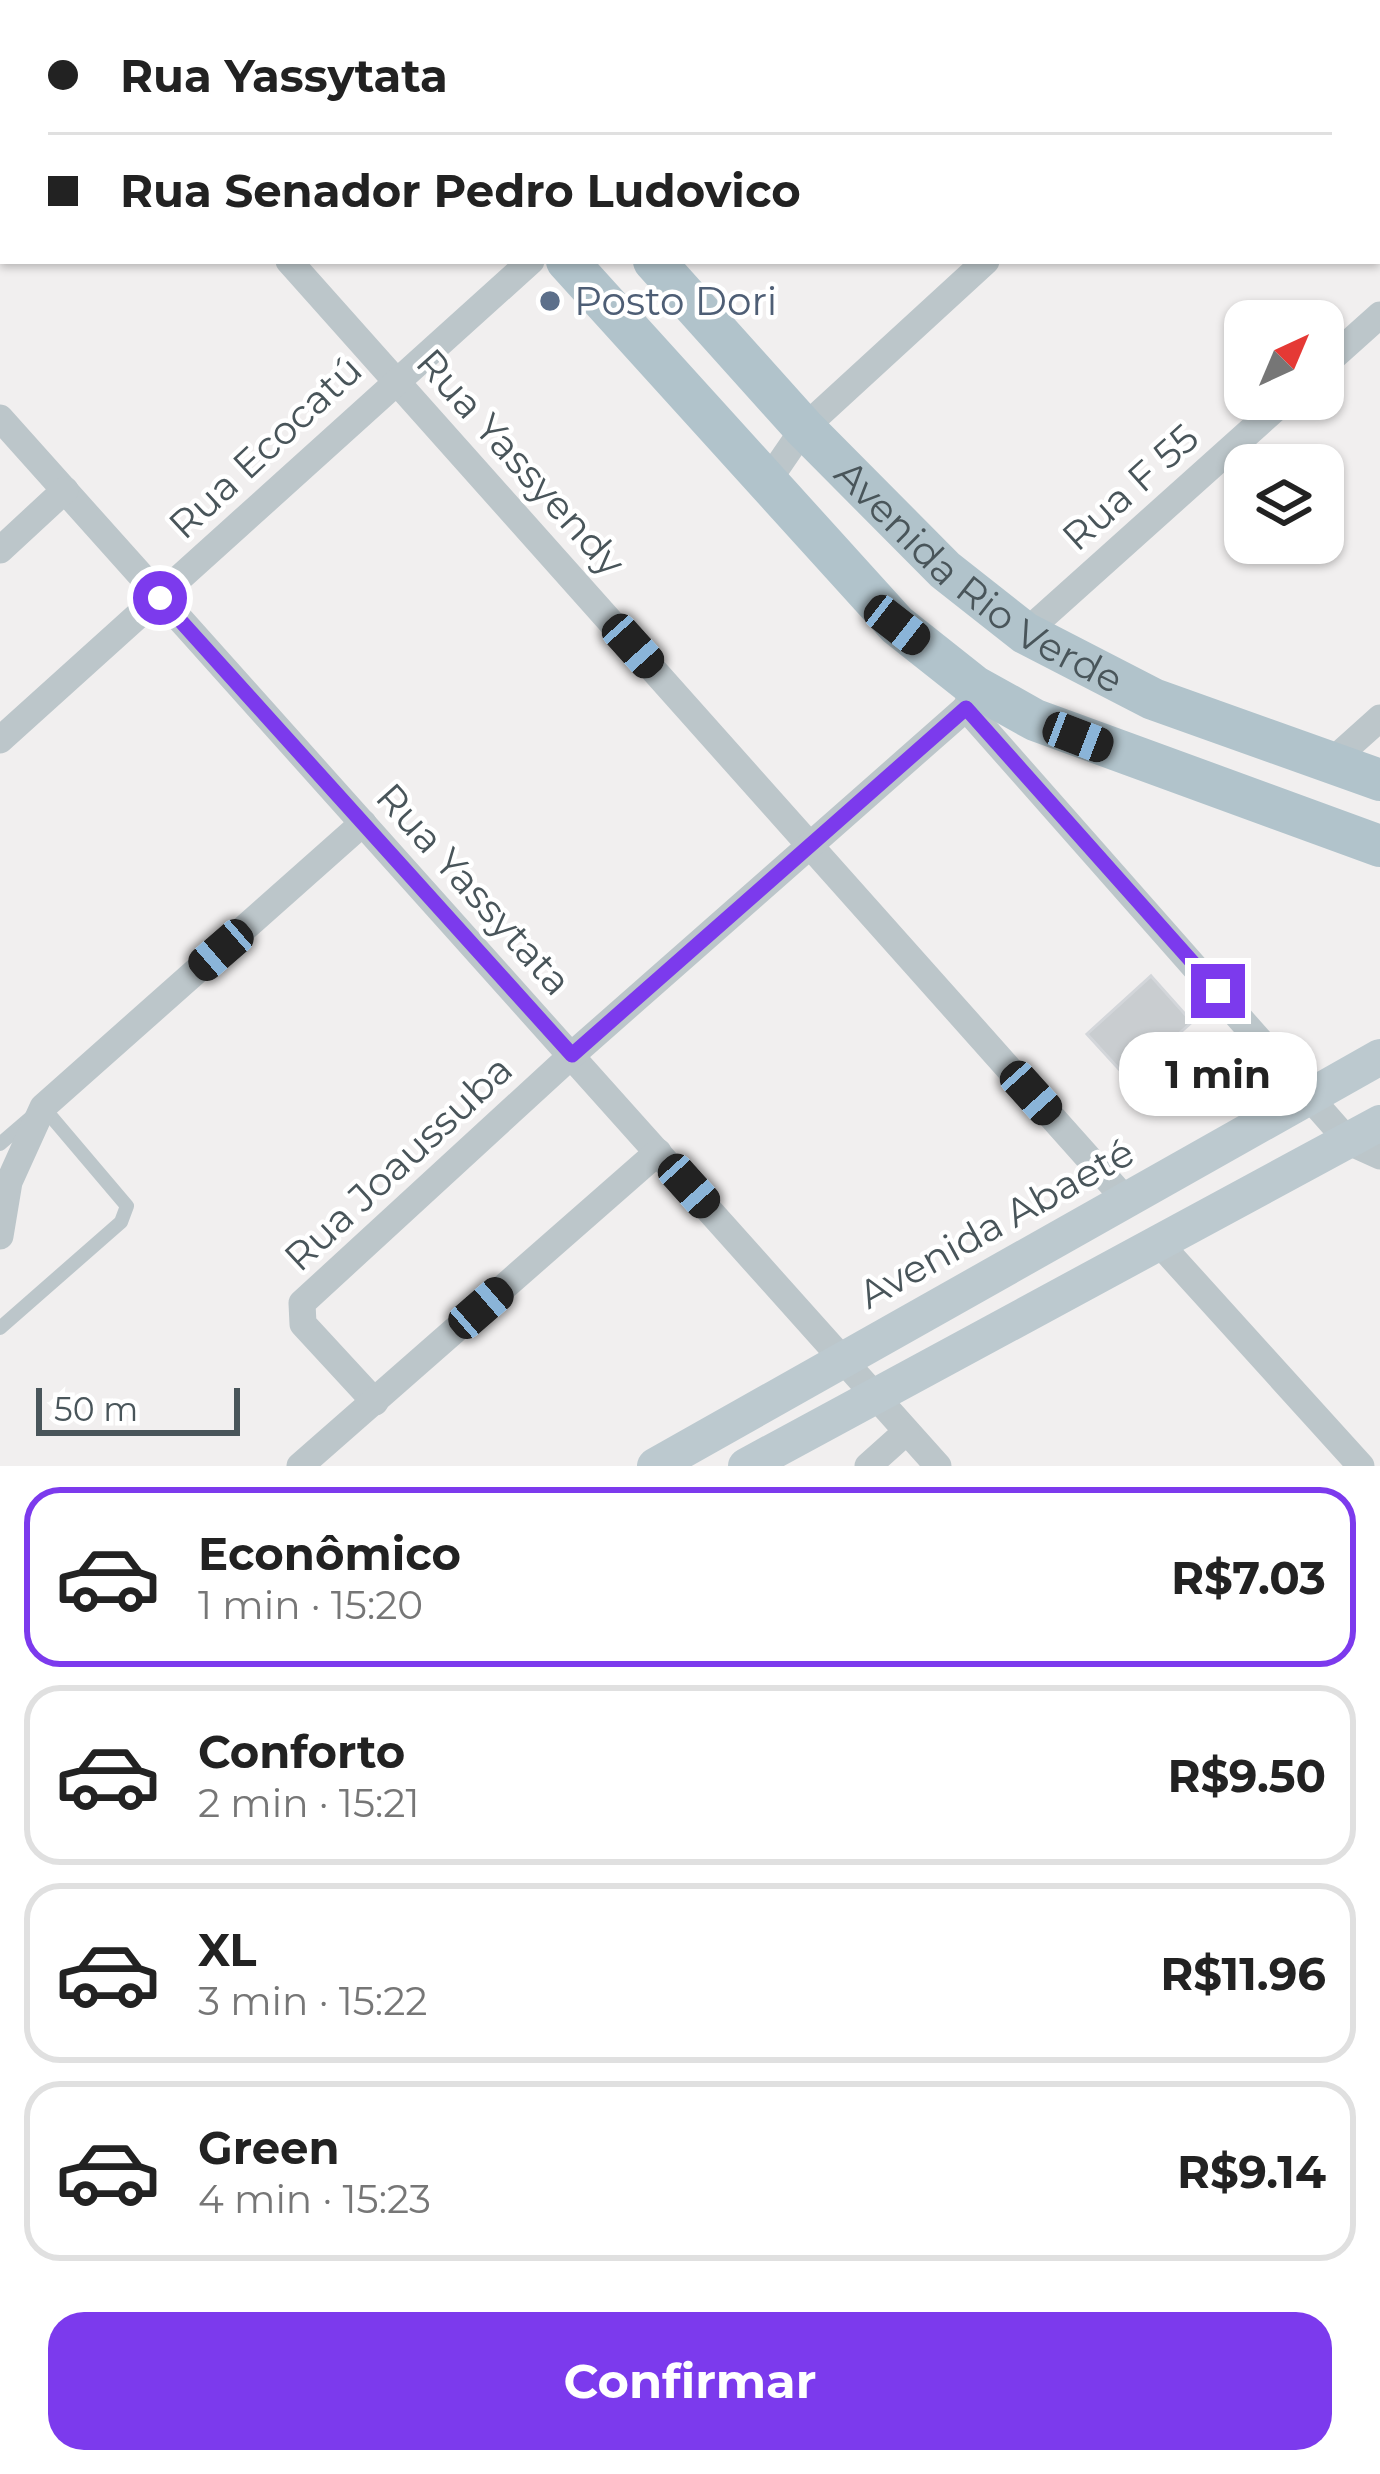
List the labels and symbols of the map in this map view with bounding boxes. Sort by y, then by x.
place label: Posto Dori [574,277,777,325]
marker: Posto Dori [537,288,563,314]
north arrow [1224,300,1344,420]
street label: Rua Yassyendy [407,339,636,586]
street label: Rua Ecocatú [158,345,372,549]
street label: Rua F 55 [1052,413,1208,561]
street label: Avenida Rio Verde [825,449,1131,703]
route start [133,571,187,625]
car [858,589,936,661]
car [596,607,670,685]
car [1038,707,1118,767]
street label: Rua Yassytata [366,773,582,1005]
car [182,913,260,987]
route end [1191,964,1245,1018]
callout: 1 min [1119,1033,1317,1117]
street label: Rua Joaussuba [274,1045,522,1281]
car [994,1054,1068,1132]
street label: Avenida Abaeté [850,1128,1142,1318]
car [652,1147,726,1225]
car [442,1271,520,1345]
scale bar [36,1382,240,1435]

